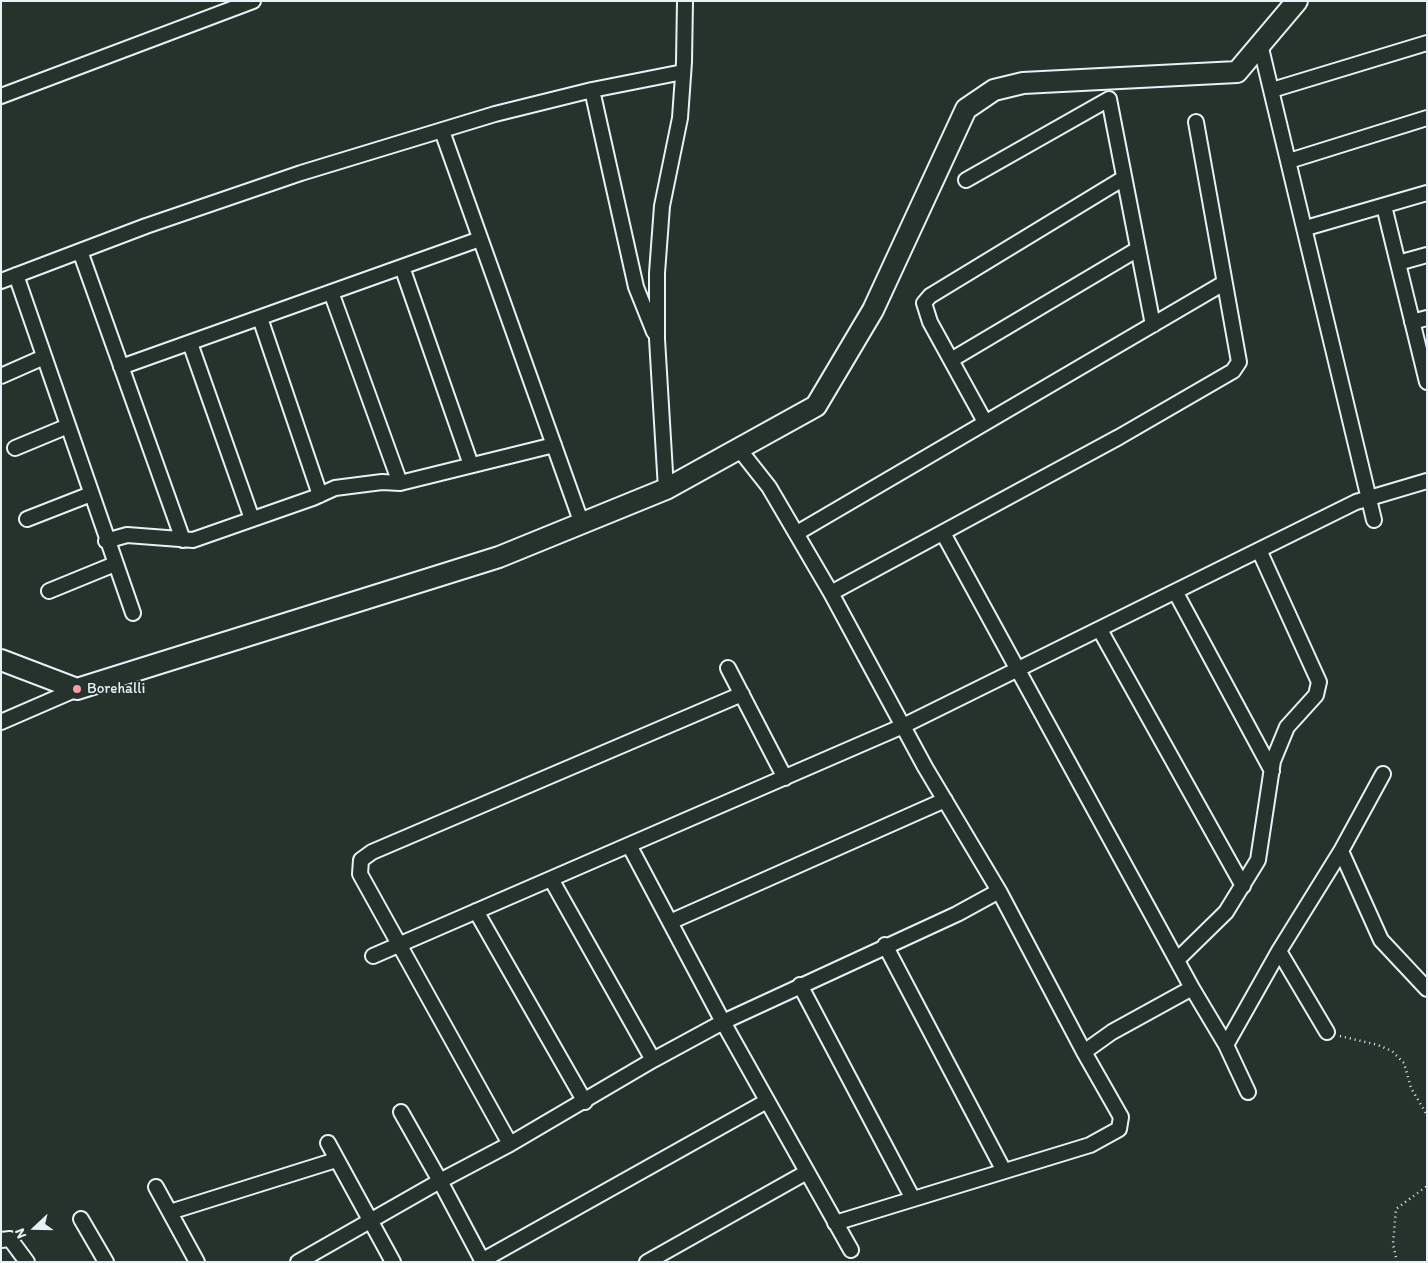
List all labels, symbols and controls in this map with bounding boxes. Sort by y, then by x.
place label: Borehalli [87,680,145,698]
marker: Borehalli [71,683,83,695]
north arrow [10,1203,60,1253]
text: N [11,1226,30,1241]

